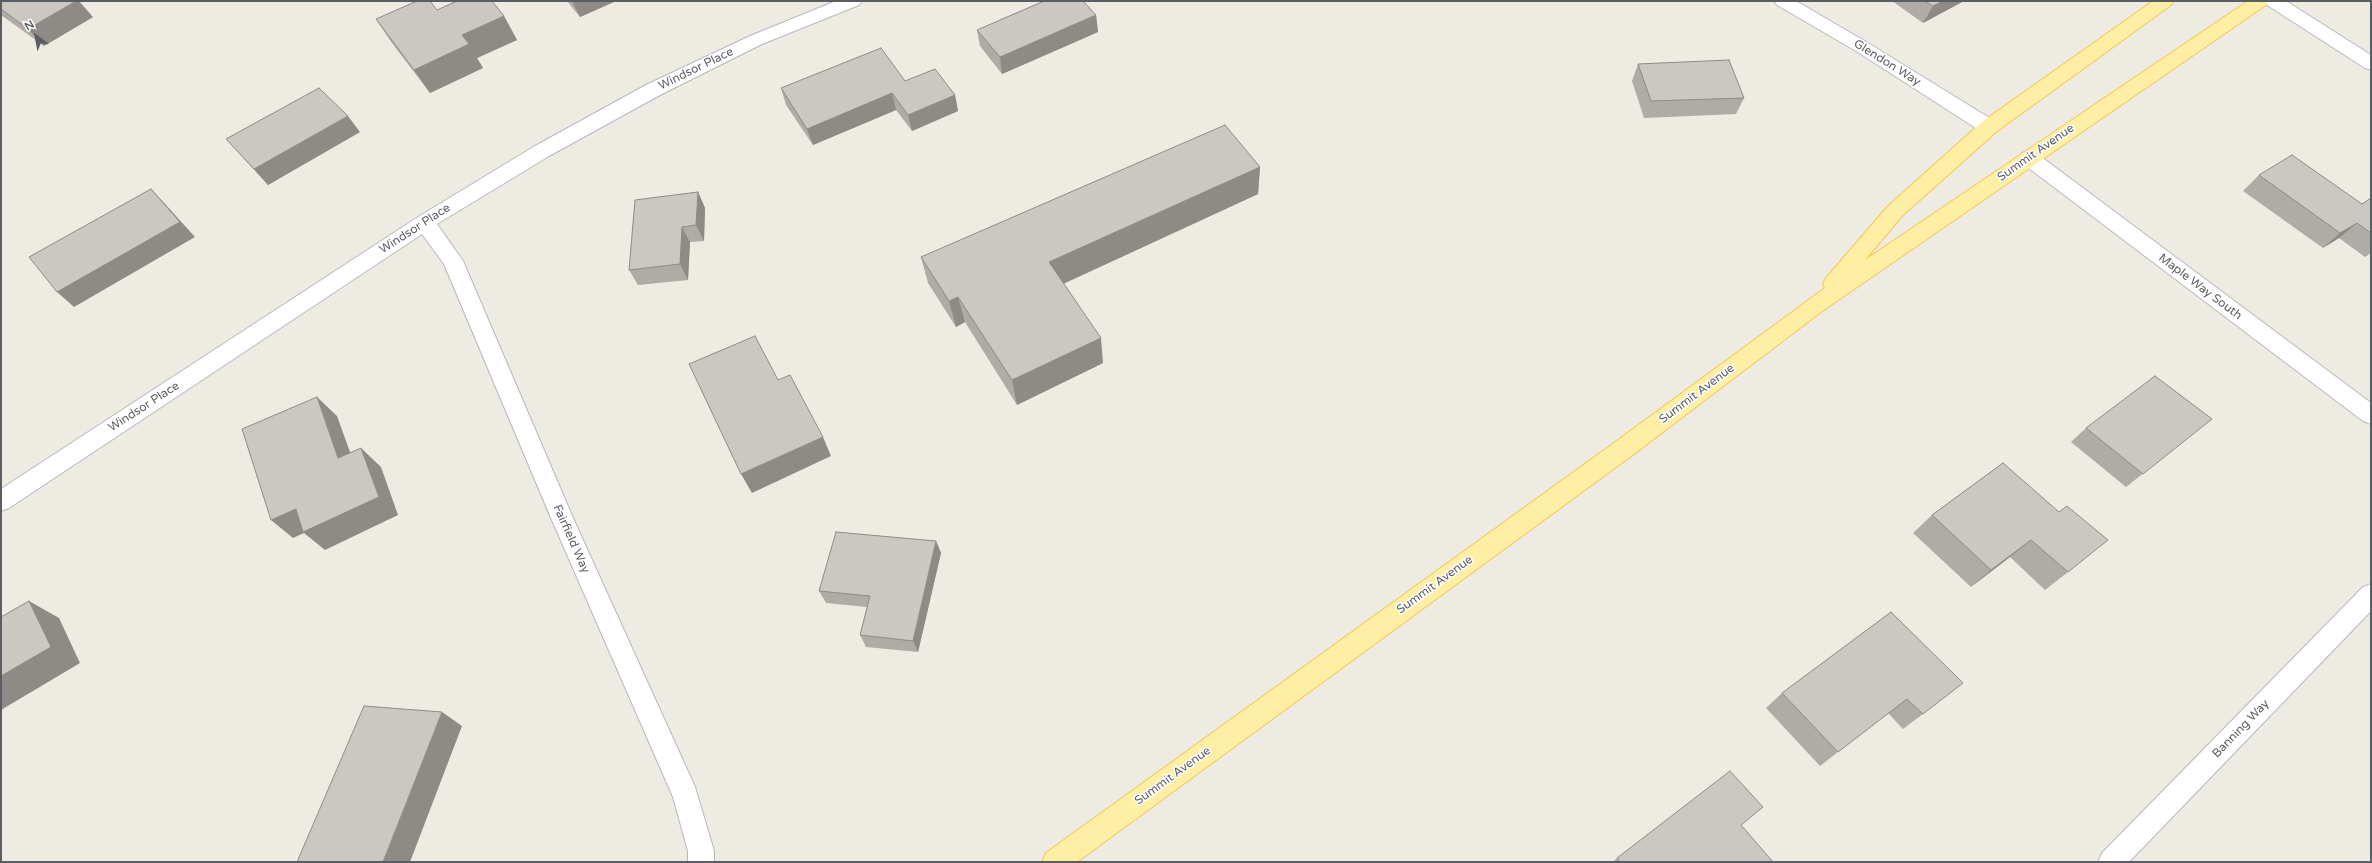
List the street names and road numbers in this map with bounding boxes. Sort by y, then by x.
street label: Glendon Way [1851,37,1923,89]
street label: Windsor Place [656,45,736,93]
street label: Summit Avenue [1995,121,2077,185]
street label: Windsor Place [377,201,453,257]
street label: Maple Way South [2156,251,2244,323]
street label: Summit Avenue [1657,361,1737,427]
street label: Windsor Place [106,379,182,435]
street label: Fairfield Way [549,502,593,576]
street label: Summit Avenue [1394,553,1476,617]
street label: Banning Way [2210,697,2272,761]
street label: Summit Avenue [1132,744,1214,808]

